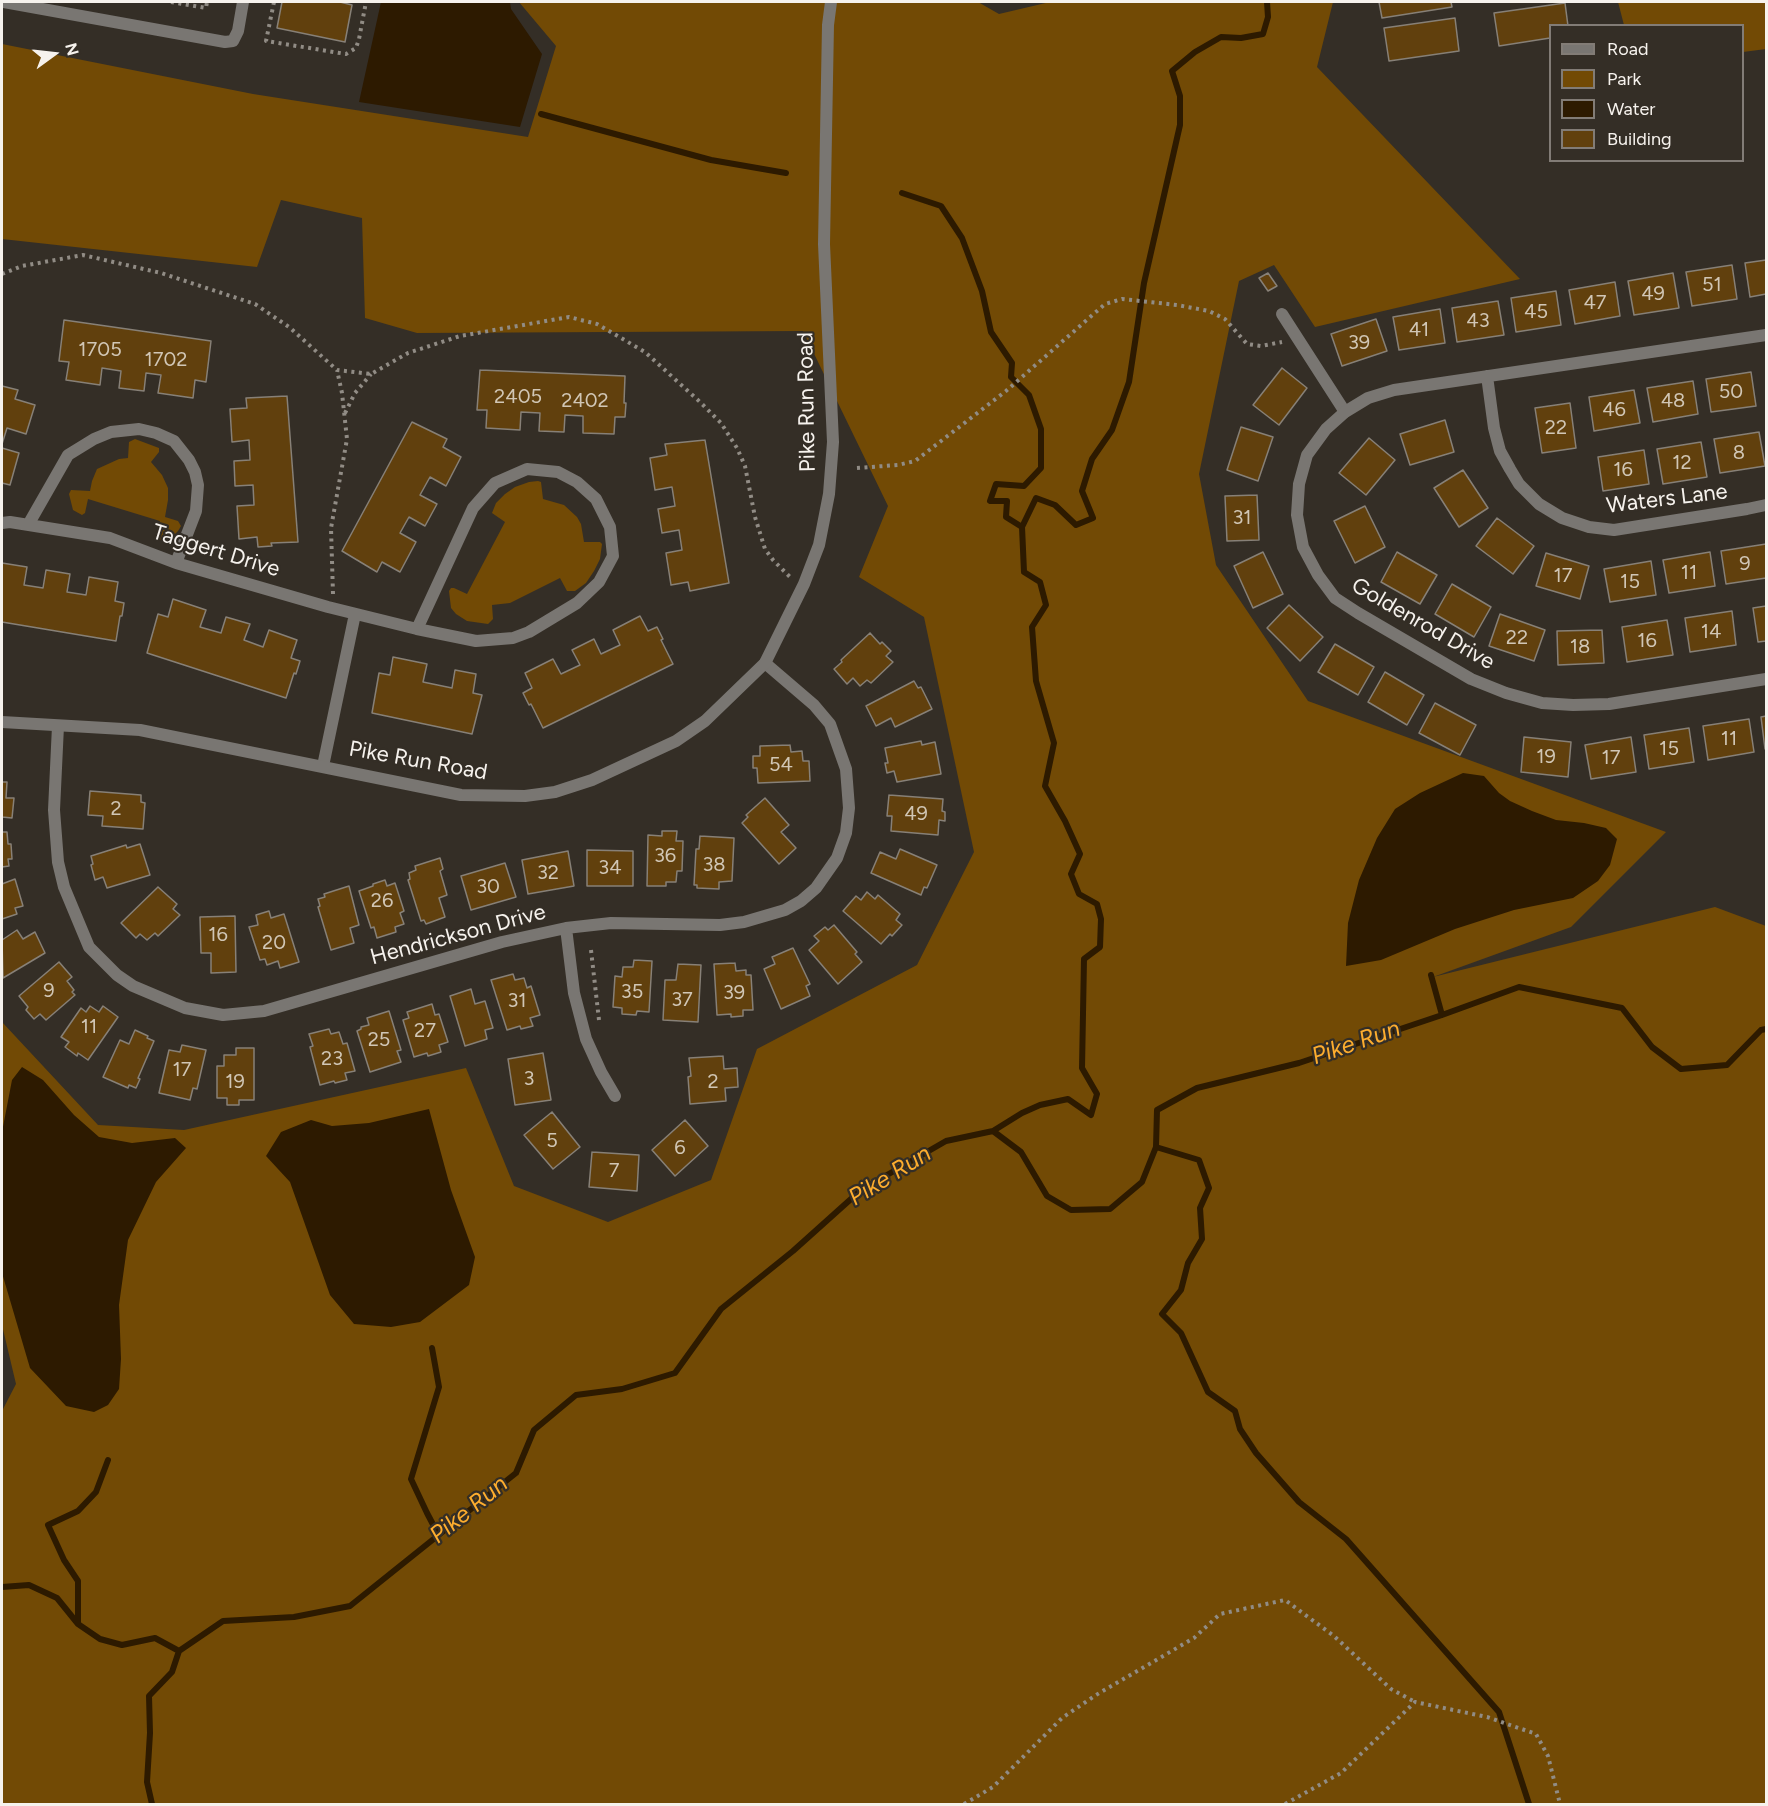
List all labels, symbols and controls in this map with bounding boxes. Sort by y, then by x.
north arrow [24,24,84,84]
legend [1549,24,1744,162]
text: Road [1607,38,1648,60]
text: N [61,41,83,58]
text: Park [1607,68,1641,90]
text: Water [1607,98,1655,120]
text: Building [1607,128,1672,150]
house number: 51 [1702,273,1722,297]
house number: 49 [1641,282,1665,306]
house number: 47 [1583,291,1607,315]
house number: 45 [1524,300,1548,324]
house number: 43 [1466,309,1490,333]
house number: 41 [1409,318,1429,342]
house number: 39 [1348,331,1370,355]
street label: Pike Run Road [793,332,821,472]
house number: 1705 [78,338,122,362]
house number: 1702 [145,348,187,372]
house number: 50 [1719,380,1743,404]
house number: 2405 [494,385,542,409]
house number: 2402 [561,389,609,413]
house number: 48 [1661,389,1685,413]
house number: 46 [1602,398,1626,422]
house number: 22 [1545,416,1567,440]
house number: 8 [1733,441,1745,465]
house number: 12 [1672,451,1692,475]
house number: 16 [1613,458,1633,482]
street label: Waters Lane [1605,478,1729,520]
house number: 31 [1232,506,1252,530]
street label: Taggert Drive [149,519,283,583]
house number: 9 [1739,552,1751,576]
house number: 11 [1681,561,1697,585]
house number: 17 [1554,564,1572,588]
house number: 15 [1620,570,1640,594]
street label: Goldenrod Drive [1347,572,1499,676]
house number: 14 [1701,620,1721,644]
house number: 22 [1506,626,1528,650]
house number: 16 [1637,629,1657,653]
house number: 18 [1570,635,1590,659]
house number: 11 [1721,727,1737,751]
street label: Pike Run Road [347,736,489,786]
house number: 15 [1659,737,1679,761]
house number: 19 [1536,745,1556,769]
house number: 17 [1602,746,1620,770]
house number: 54 [769,753,793,777]
house number: 2 [110,797,122,821]
house number: 49 [904,802,928,826]
house number: 36 [654,844,676,868]
house number: 38 [702,853,726,877]
house number: 34 [598,856,622,880]
house number: 32 [537,861,559,885]
house number: 30 [476,875,500,899]
house number: 26 [371,889,393,913]
street label: Hendrickson Drive [367,899,549,971]
house number: 16 [208,923,228,947]
house number: 20 [262,931,286,955]
house number: 9 [43,979,55,1003]
house number: 35 [621,980,643,1004]
house number: 39 [723,981,745,1005]
house number: 37 [671,988,693,1012]
house number: 31 [507,989,527,1013]
water label: Pike Run [1308,1014,1404,1072]
house number: 11 [81,1015,97,1039]
house number: 27 [414,1019,436,1043]
house number: 25 [368,1028,390,1052]
house number: 23 [321,1047,343,1071]
house number: 17 [173,1058,191,1082]
house number: 3 [524,1067,534,1091]
house number: 19 [225,1070,245,1094]
house number: 2 [707,1070,719,1094]
house number: 5 [546,1129,558,1153]
house number: 6 [674,1136,686,1160]
water label: Pike Run [843,1139,937,1213]
house number: 7 [609,1159,619,1183]
water label: Pike Run [424,1470,514,1550]

